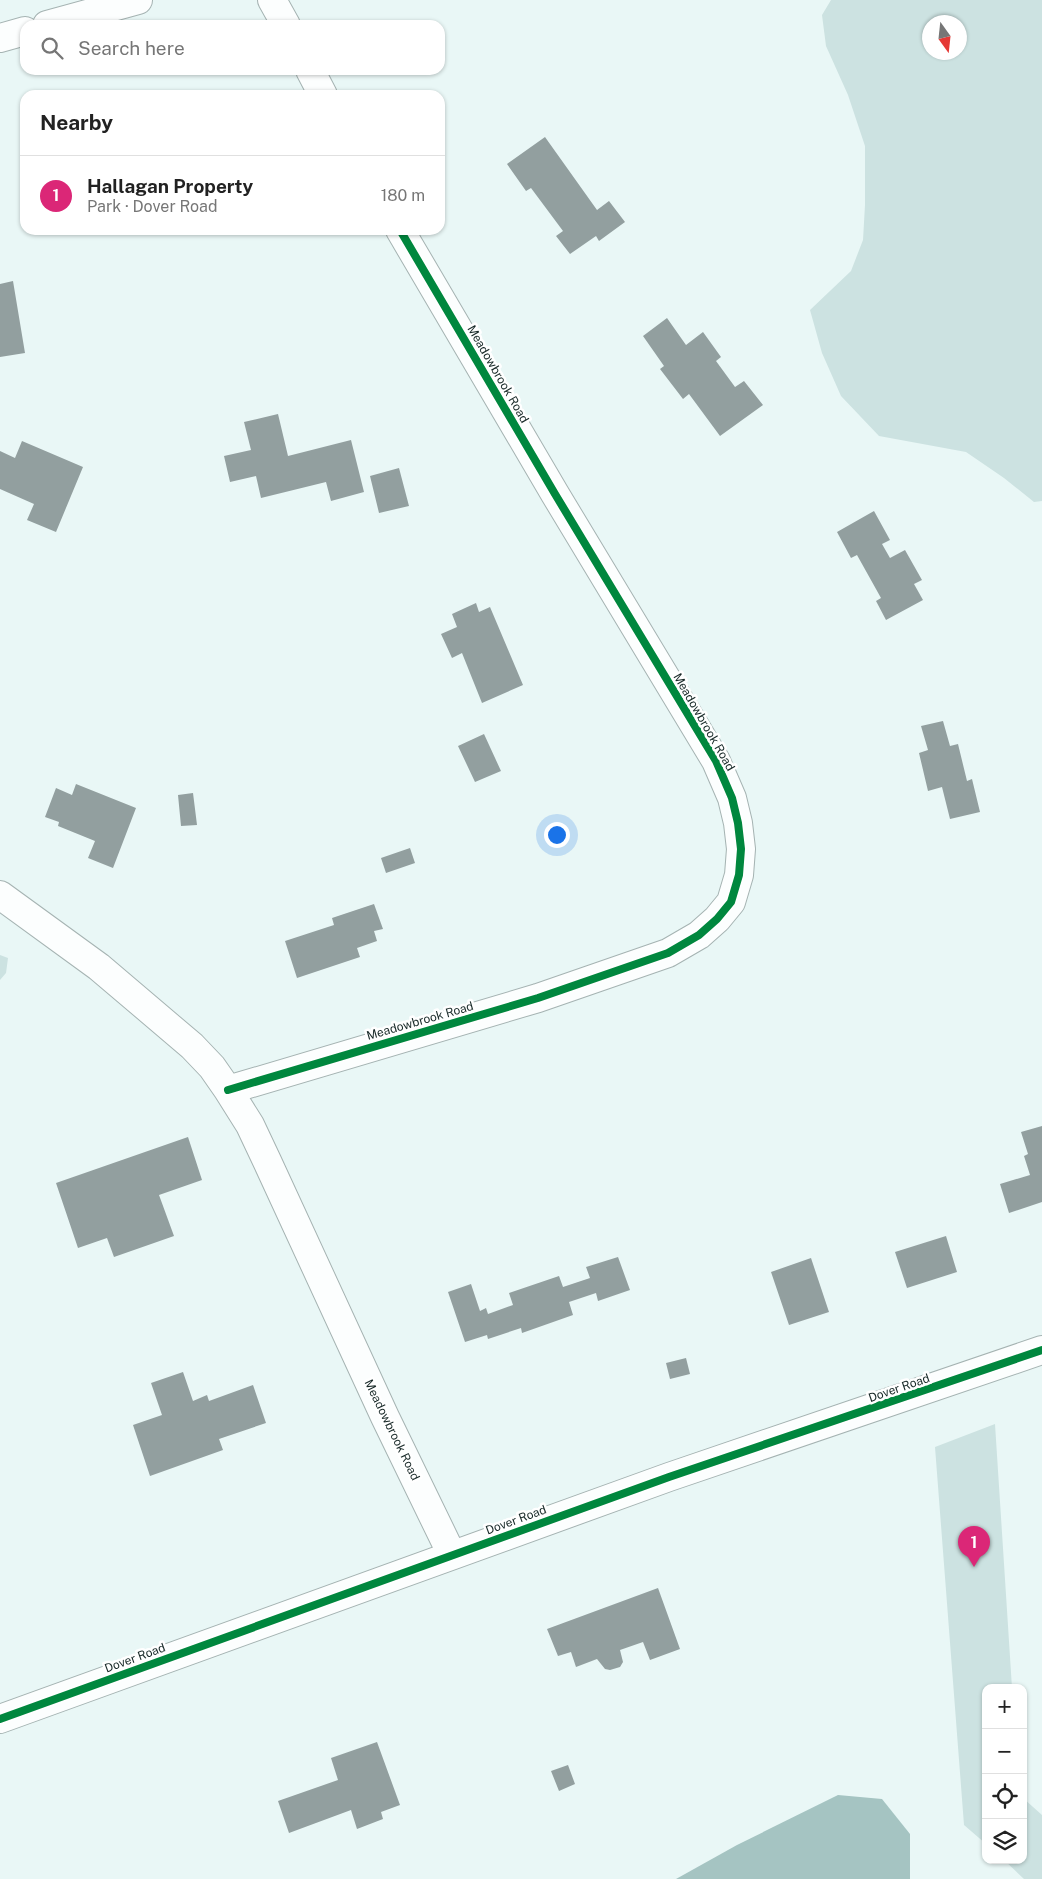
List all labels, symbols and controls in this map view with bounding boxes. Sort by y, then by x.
north arrow [922,15,967,60]
search box [20,20,445,75]
icon: search [38,34,66,62]
text: Search here [78,37,185,59]
text: Nearby [40,110,113,135]
text: Hallagan Property [87,175,253,197]
text: 1 [53,186,59,205]
text: 180 m [381,186,425,205]
text: Park · Dover Road [87,197,217,216]
street label: Meadowbrook Road [464,323,532,425]
street label: Meadowbrook Road [670,671,738,773]
your location [544,822,570,848]
street label: Meadowbrook Road [365,999,475,1043]
street label: Dover Road [867,1371,931,1405]
street label: Meadowbrook Road [361,1377,423,1483]
street label: Dover Road [484,1503,548,1537]
pin: 1 [958,1526,990,1567]
street label: Dover Road [103,1641,167,1675]
map controls [982,1684,1027,1864]
button: + [982,1684,1027,1729]
button: − [982,1729,1027,1774]
button: locate [982,1774,1027,1819]
button: layers [982,1819,1027,1864]

